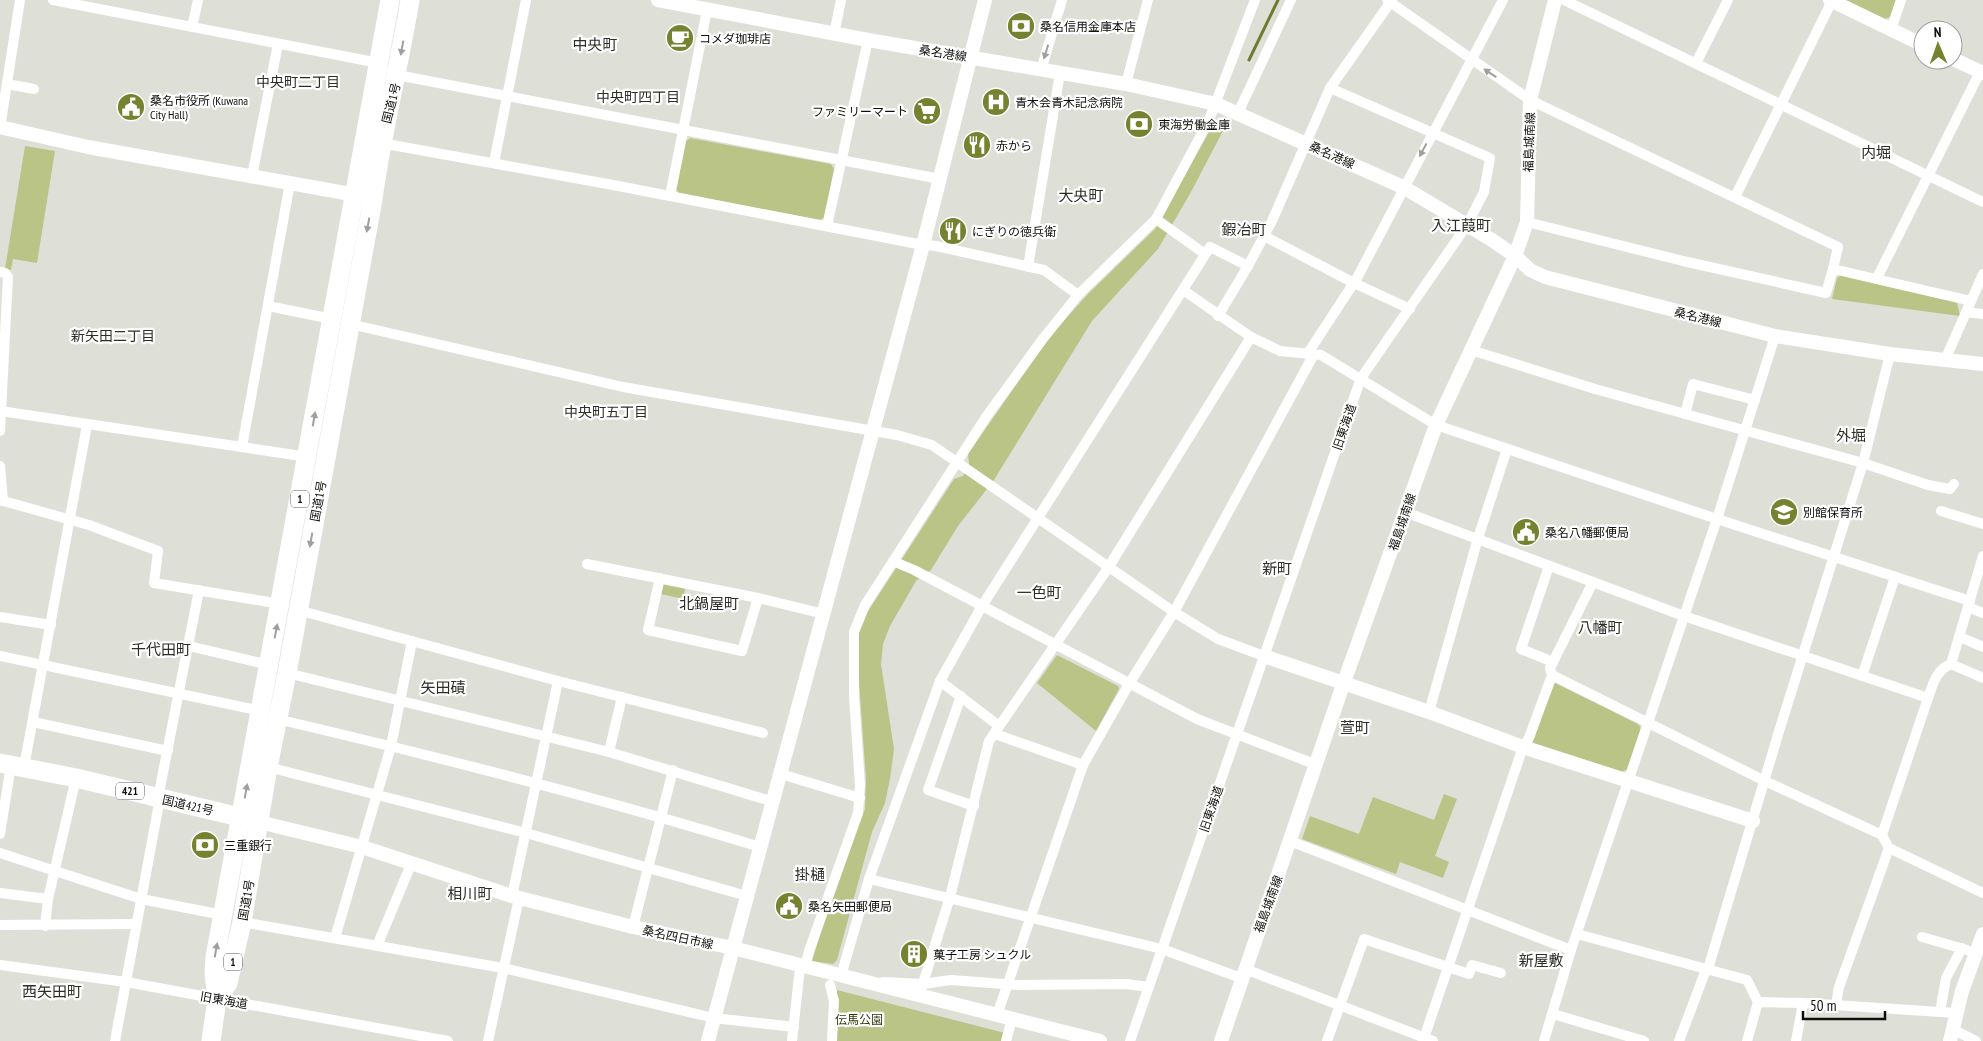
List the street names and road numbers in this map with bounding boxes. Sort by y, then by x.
street label: 桑名港線 [918,42,968,64]
street label: 国道1号 [379,81,403,125]
street label: 福島城南線 [1520,112,1538,172]
street label: 桑名港線 [1307,138,1357,172]
street label: 桑名港線 [1673,304,1723,330]
street label: 旧東海道 [1329,402,1359,452]
street label: 国道1号 [307,479,329,523]
road number: 1 [291,490,309,508]
street label: 福島城南線 [1385,491,1419,553]
road number: 421 [116,782,144,799]
street label: 旧東海道 [1196,784,1226,834]
street label: 国道421号 [161,792,215,818]
street label: 福島城南線 [1251,873,1285,935]
street label: 国道1号 [235,878,257,922]
street label: 桑名四日市線 [641,922,715,952]
road number: 1 [224,954,242,970]
street label: 旧東海道 [199,988,249,1012]

